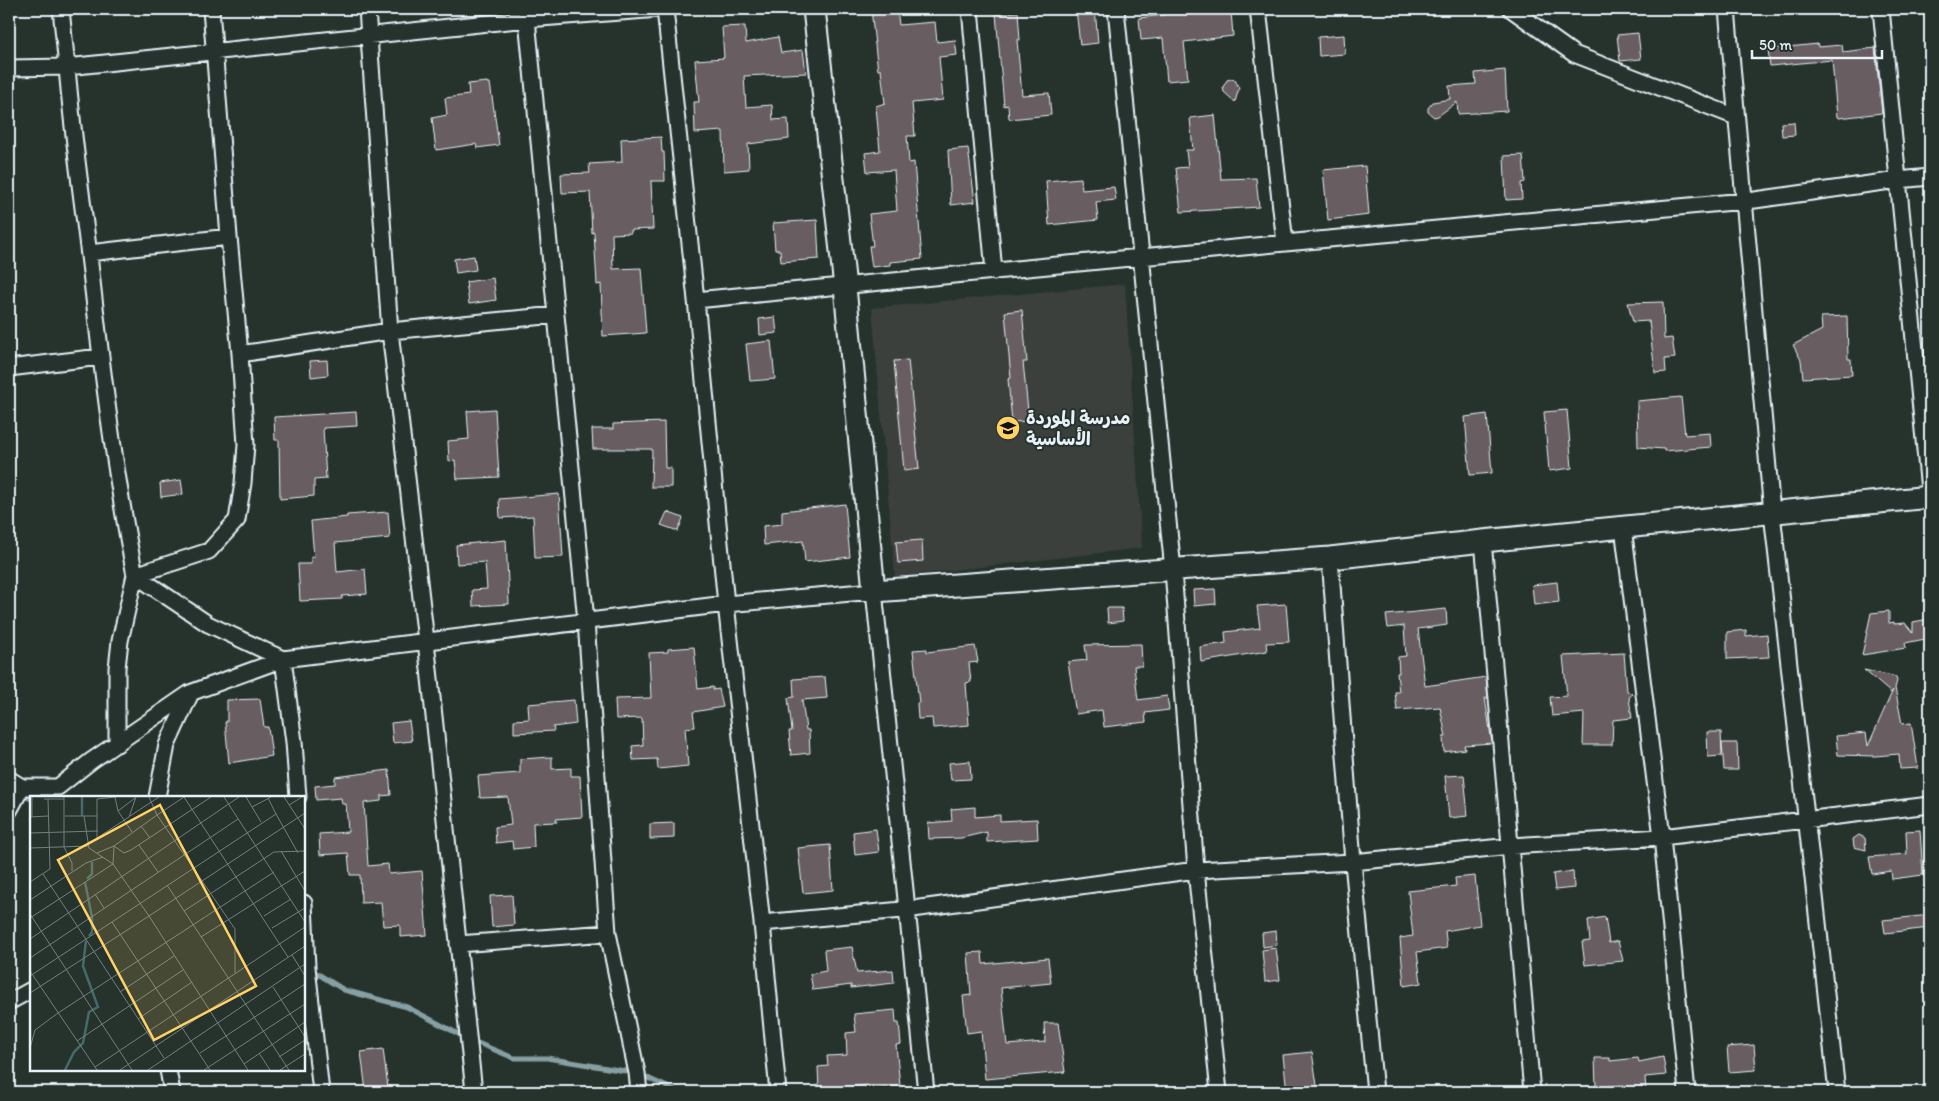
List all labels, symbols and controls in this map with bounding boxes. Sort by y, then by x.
scale bar [1752,28,1882,60]
text: 50 m [1759,36,1792,54]
place label: مدرسة الموردة الأساسية [1026,407,1130,450]
school or university icon: مدرسة الموردة الأساسية [995,415,1021,441]
inset map [30,796,305,1071]

